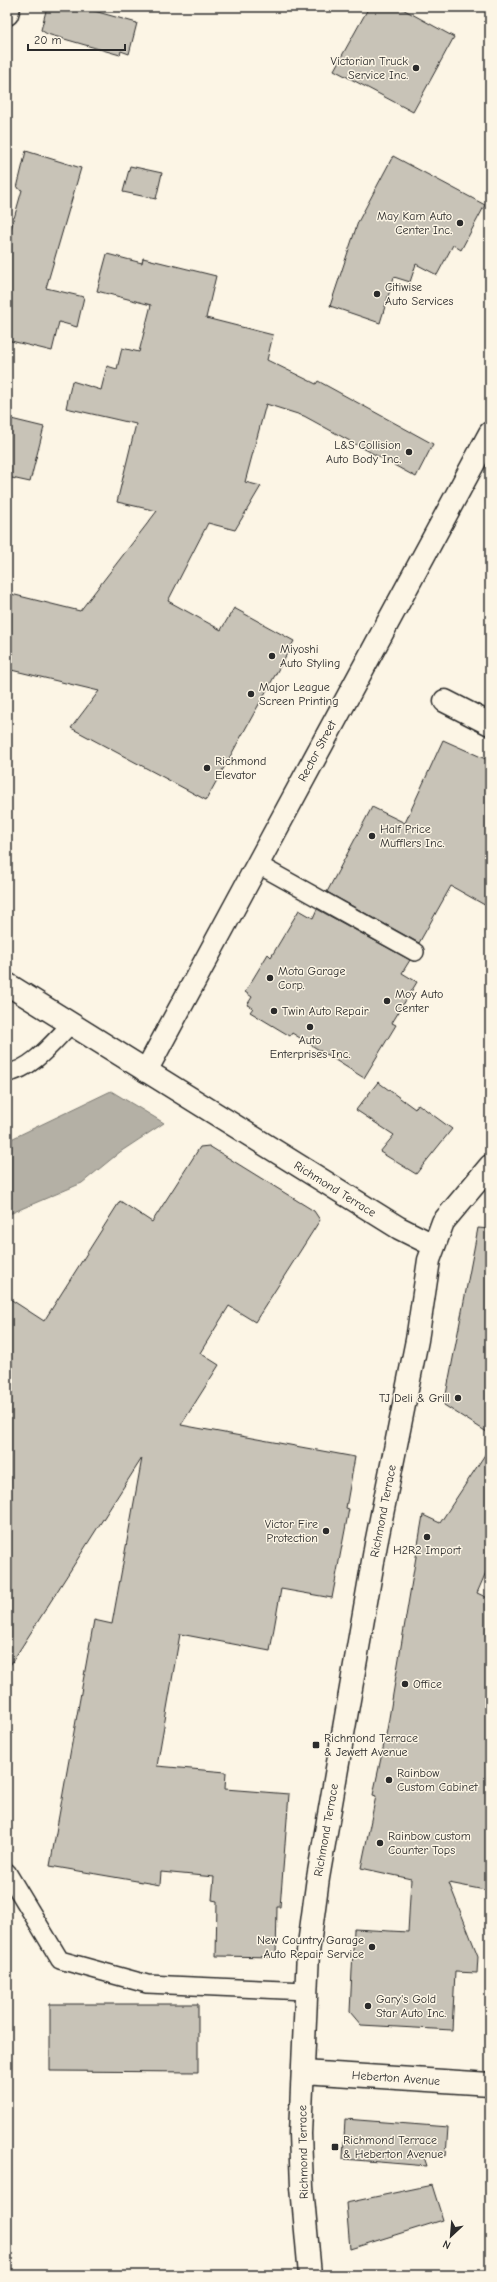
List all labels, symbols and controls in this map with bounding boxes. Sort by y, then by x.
scale bar [28,26,125,52]
text: 20 m [34,33,62,47]
place label: Victorian Truck Service Inc. [331,54,408,82]
marker: Victorian Truck Service Inc. [411,63,421,73]
place label: May Kam Auto Center Inc. [377,209,452,237]
marker: May Kam Auto Center Inc. [455,218,465,228]
place label: Citiwise Auto Services [385,280,453,308]
marker: Citiwise Auto Services [372,289,382,299]
place label: L&S Collision Auto Body Inc. [326,438,401,466]
marker: L&S Collision Auto Body Inc. [404,447,414,457]
place label: Miyoshi Auto Styling [280,642,340,670]
marker: Miyoshi Auto Styling [267,651,277,661]
place label: Major League Screen Printing [259,680,339,708]
marker: Major League Screen Printing [246,689,256,699]
street label: Rector Street [295,718,339,784]
place label: Richmond Elevator [215,754,266,782]
marker: Richmond Elevator [202,763,212,773]
place label: Half Price Mufflers Inc. [380,822,444,850]
marker: Half Price Mufflers Inc. [367,831,377,841]
place label: Mota Garage Corp. [278,964,345,992]
marker: Mota Garage Corp. [265,973,275,983]
place label: Moy Auto Center [395,987,443,1015]
marker: Moy Auto Center [382,996,392,1006]
place label: Twin Auto Repair [282,1004,369,1018]
marker: Twin Auto Repair [269,1006,279,1016]
marker: Auto Enterprises Inc. [305,1022,315,1032]
place label: Auto Enterprises Inc. [270,1033,350,1061]
street label: Richmond Terrace [291,1158,379,1220]
place label: TJ Deli & Grill [379,1391,450,1405]
marker: TJ Deli & Grill [453,1393,463,1403]
street label: Richmond Terrace [367,1464,399,1558]
place label: Victor Fire Protection [265,1517,318,1545]
marker: Victor Fire Protection [321,1526,331,1536]
marker: H2R2 Import [422,1532,432,1542]
place label: H2R2 Import [393,1543,462,1557]
place label: Office [413,1677,442,1691]
marker: Office [400,1679,410,1689]
place label: Richmond Terrace & Jewett Avenue [324,1731,418,1759]
marker: Richmond Terrace & Jewett Avenue [311,1740,321,1750]
place label: Rainbow Custom Cabinet [397,1766,478,1794]
marker: Rainbow Custom Cabinet [384,1775,394,1785]
street label: Richmond Terrace [311,1783,341,1877]
place label: Rainbow custom Counter Tops [388,1829,471,1857]
marker: Rainbow custom Counter Tops [375,1838,385,1848]
place label: New Country Garage Auto Repair Service [257,1933,364,1961]
marker: New Country Garage Auto Repair Service [367,1942,377,1952]
place label: Gary's Gold Star Auto Inc. [376,1992,446,2020]
marker: Gary's Gold Star Auto Inc. [363,2001,373,2011]
street label: Heberton Avenue [351,2068,441,2088]
street label: Richmond Terrace [295,2105,311,2199]
place label: Richmond Terrace & Heberton Avenue [343,2133,443,2161]
marker: Richmond Terrace & Heberton Avenue [330,2142,340,2152]
north arrow [431,2216,471,2256]
text: N [441,2237,453,2252]

